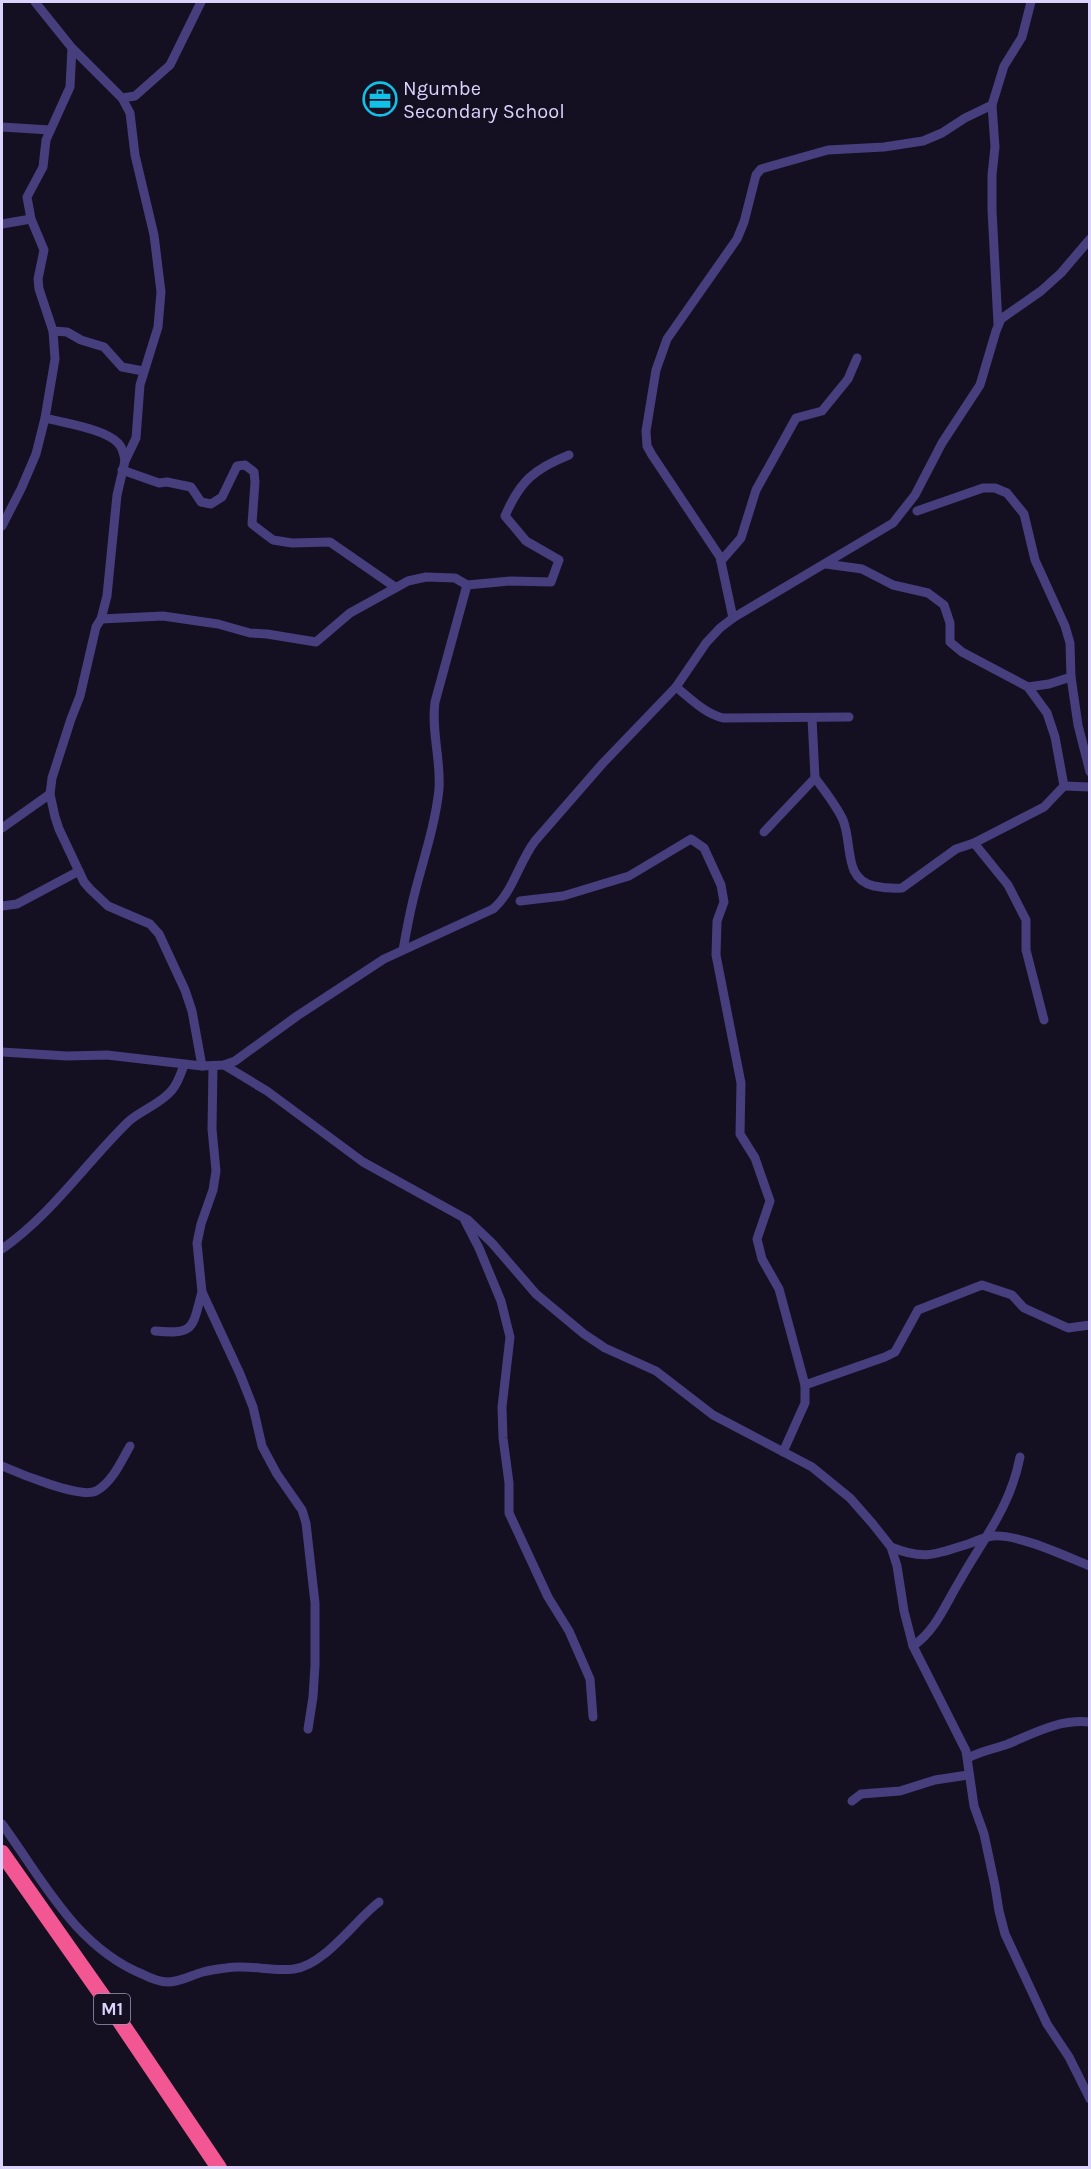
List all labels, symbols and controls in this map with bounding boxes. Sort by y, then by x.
place label: Ngumbe Secondary School [403,77,565,123]
office icon: Ngumbe Secondary School [362,81,398,117]
road number: M1 [94,1994,130,2024]

